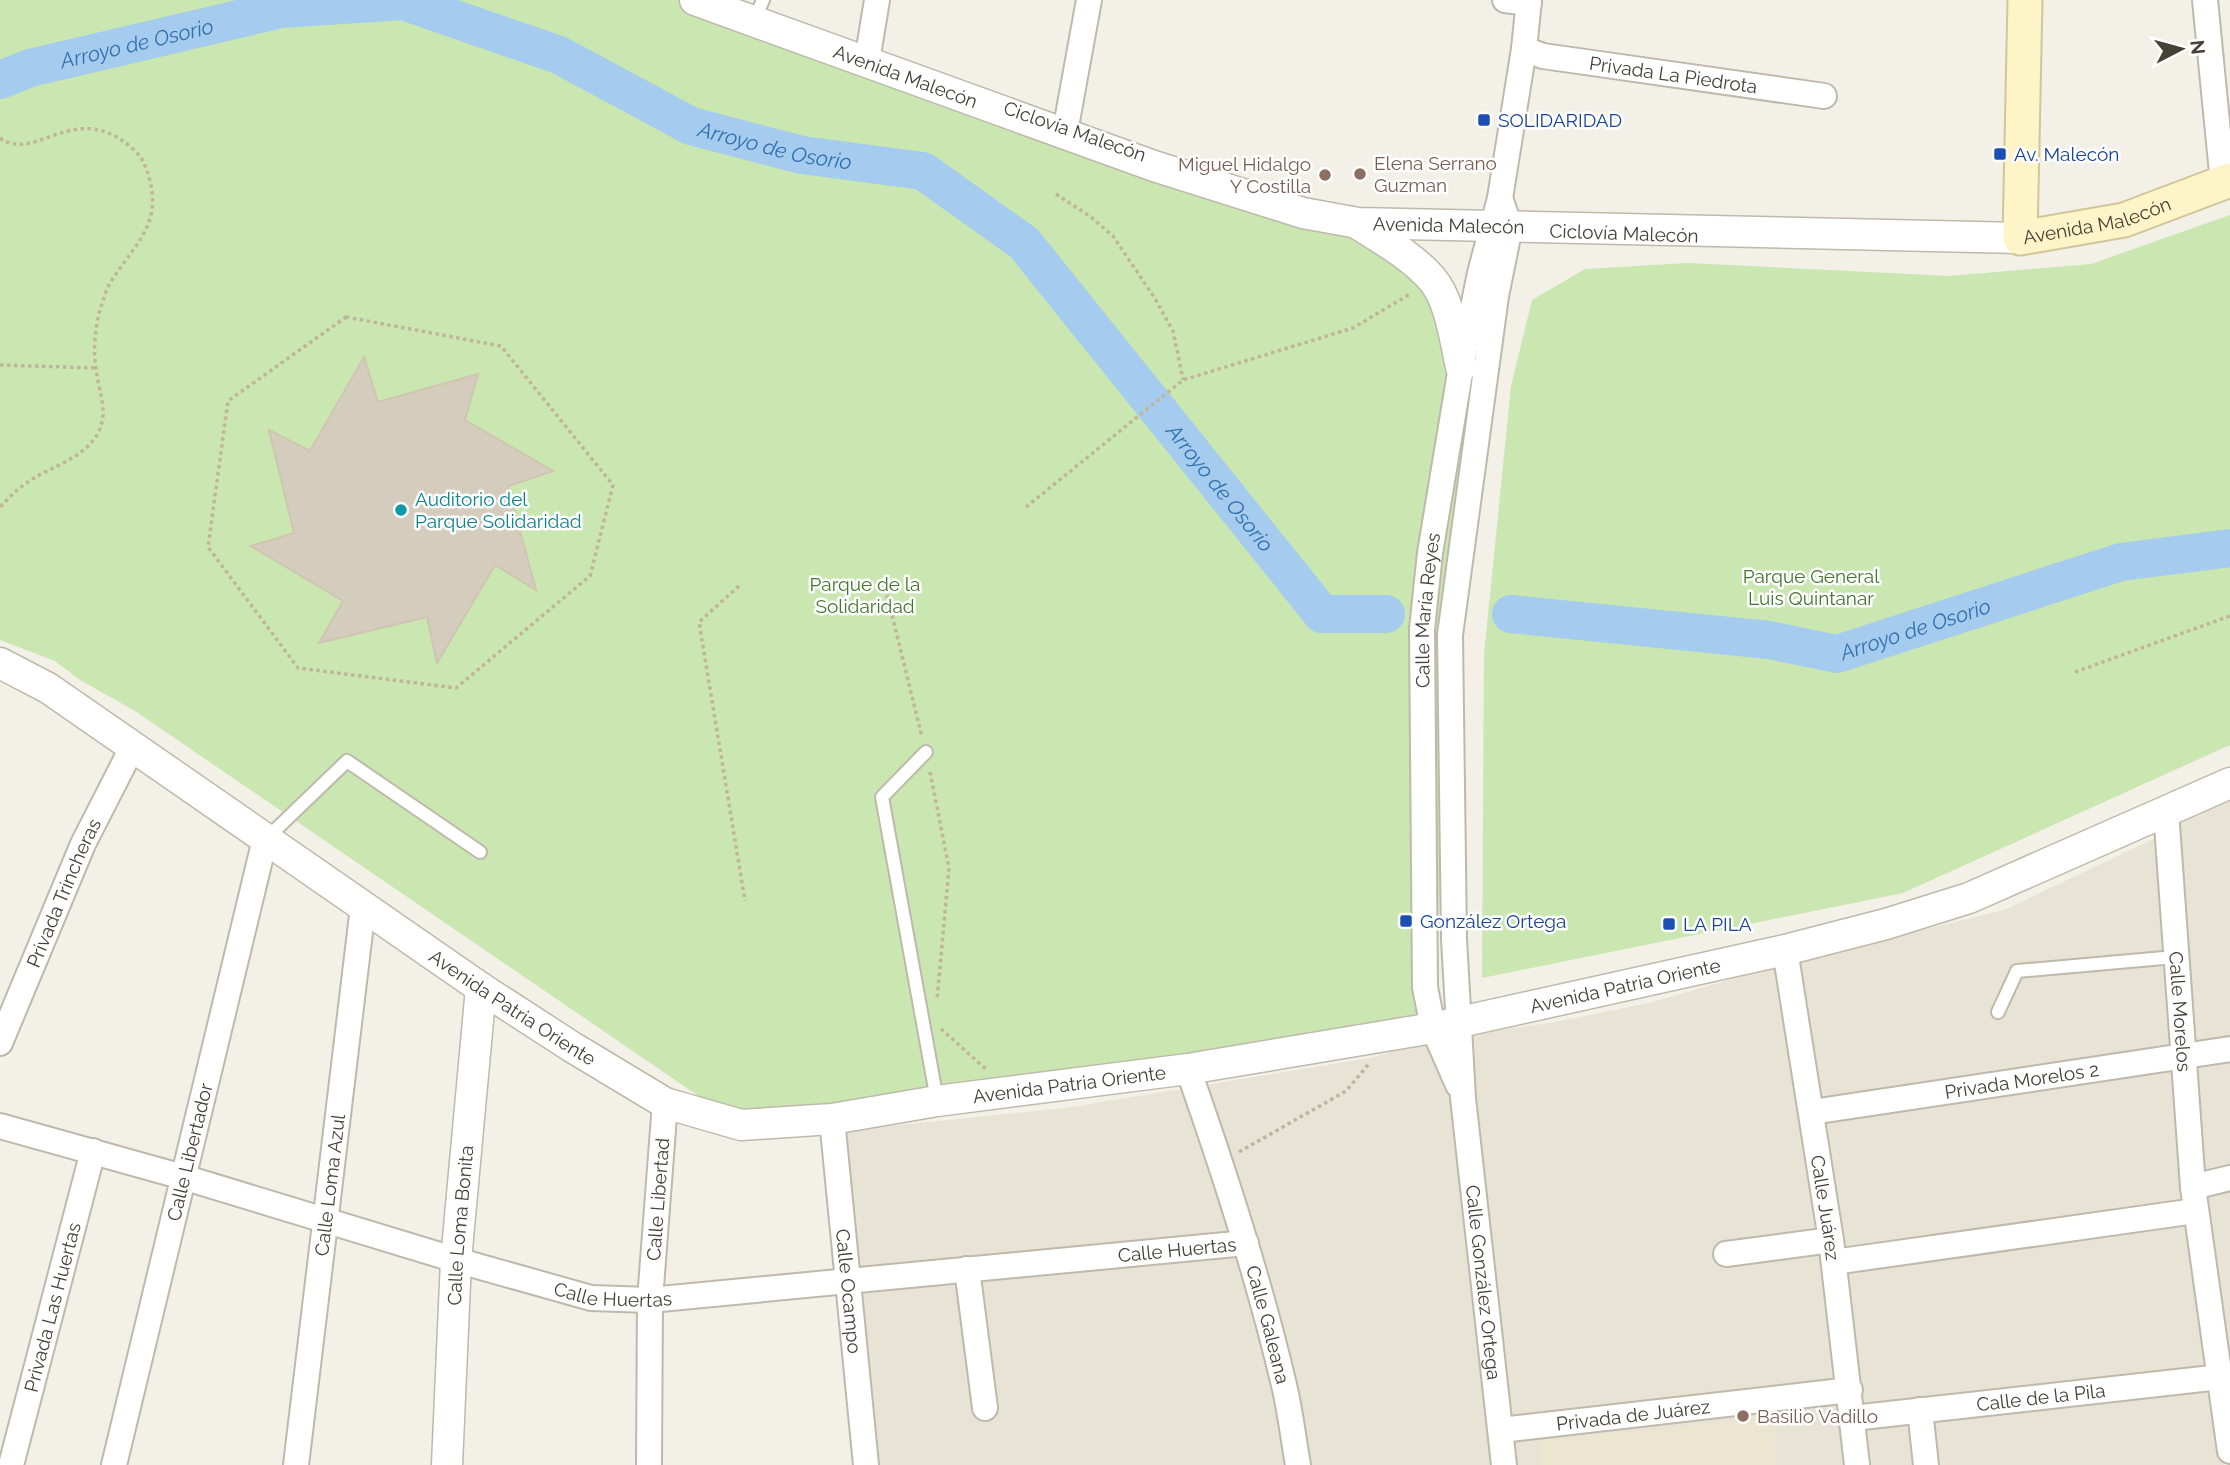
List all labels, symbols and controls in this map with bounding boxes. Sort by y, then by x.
water label: Arroyo de Osorio [57,13,216,73]
north arrow [2146,14,2216,84]
text: N [2186,39,2210,56]
street label: Avenida Malecón [831,40,981,112]
street label: Privada La Piedrota [1588,52,1759,97]
street label: Ciclovía Malecón [1001,96,1149,166]
place label: SOLIDARIDAD [1498,109,1622,131]
marker: SOLIDARIDAD [1476,112,1492,128]
water label: Arroyo de Osorio [695,116,853,174]
place label: Av. Malecón [2014,143,2119,165]
marker: Av. Malecón [1992,146,2008,162]
place label: Elena Serrano Guzman [1374,152,1497,196]
place label: Miguel Hidalgo Y Costilla [1178,153,1311,197]
marker: Elena Serrano Guzman [1352,166,1368,182]
marker: Miguel Hidalgo Y Costilla [1317,167,1333,183]
street label: Avenida Malecón [2021,192,2174,248]
street label: Avenida Malecón [1373,212,1525,238]
street label: Ciclovía Malecón [1549,219,1699,247]
water label: Arroyo de Osorio [1161,418,1279,557]
place label: Auditorio del Parque Solidaridad [415,488,582,532]
marker: Auditorio del Parque Solidaridad [393,502,409,518]
street label: Calle María Reyes [1411,531,1444,688]
park label: Parque General Luis Quintanar [1743,565,1880,609]
park label: Parque de la Solidaridad [810,573,920,617]
water label: Arroyo de Osorio [1836,593,1994,665]
street label: Privada Trincheras [22,815,105,971]
place label: González Ortega [1420,910,1566,932]
marker: González Ortega [1398,913,1414,929]
place label: LA PILA [1683,913,1752,935]
marker: LA PILA [1661,916,1677,932]
street label: Avenida Patria Oriente [425,945,600,1070]
street label: Calle Morelos [2165,950,2196,1073]
street label: Avenida Patria Oriente [1528,954,1722,1017]
street label: Privada Morelos 2 [1943,1058,2100,1103]
street label: Avenida Patria Oriente [971,1061,1167,1107]
street label: Calle Libertador [162,1080,217,1223]
street label: Calle Loma Azul [310,1112,349,1257]
street label: Calle Libertad [642,1137,673,1262]
street label: Calle Loma Bonita [443,1144,477,1306]
street label: Calle Juárez [1807,1153,1844,1262]
street label: Calle González Ortega [1462,1184,1505,1381]
street label: Privada Las Huertas [19,1220,85,1394]
street label: Calle Ocampo [832,1228,866,1355]
street label: Calle Huertas [1117,1233,1237,1266]
street label: Calle Galeana [1242,1263,1294,1386]
street label: Calle Huertas [551,1277,673,1311]
street label: Calle de la Pila [1975,1379,2106,1415]
street label: Privada de Juárez [1555,1395,1711,1435]
place label: Basilio Vadillo [1757,1405,1878,1427]
marker: Basilio Vadillo [1735,1408,1751,1424]

